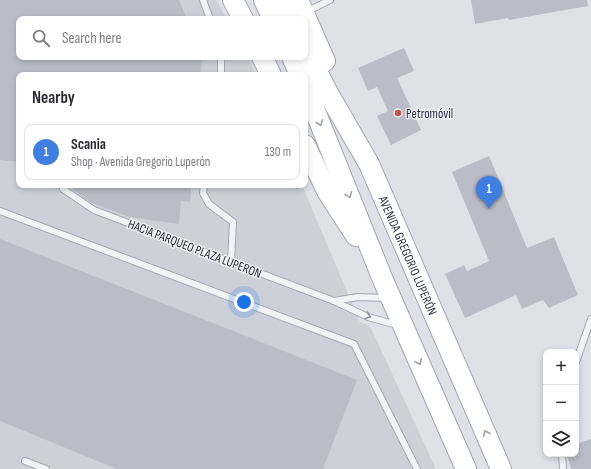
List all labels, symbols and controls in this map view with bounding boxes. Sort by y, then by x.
search box [16,16,308,60]
icon: search [30,27,52,49]
text: Search here [62,29,122,48]
text: Nearby [32,88,75,108]
place label: Petromóvil [406,106,453,122]
marker: Petromóvil [393,108,403,118]
one-way arrow [315,119,323,126]
text: Scania [71,135,106,154]
text: 1 [43,144,49,160]
text: 130 m [265,144,291,160]
text: Shop · Avenida Gregorio Luperón [71,154,210,170]
pin: 1 [476,176,502,209]
one-way arrow [345,192,353,199]
street label: AVENIDA GREGORIO LUPERÓN [374,193,440,318]
street label: HACIA PARQUEO PLAZA LUPERON [126,216,264,282]
your location [234,292,254,312]
one-way arrow [364,312,371,320]
map controls [543,349,579,457]
button: + [543,349,579,385]
one-way arrow [414,358,422,366]
button: − [543,385,579,421]
button: layers [543,421,579,457]
one-way arrow [482,430,490,437]

